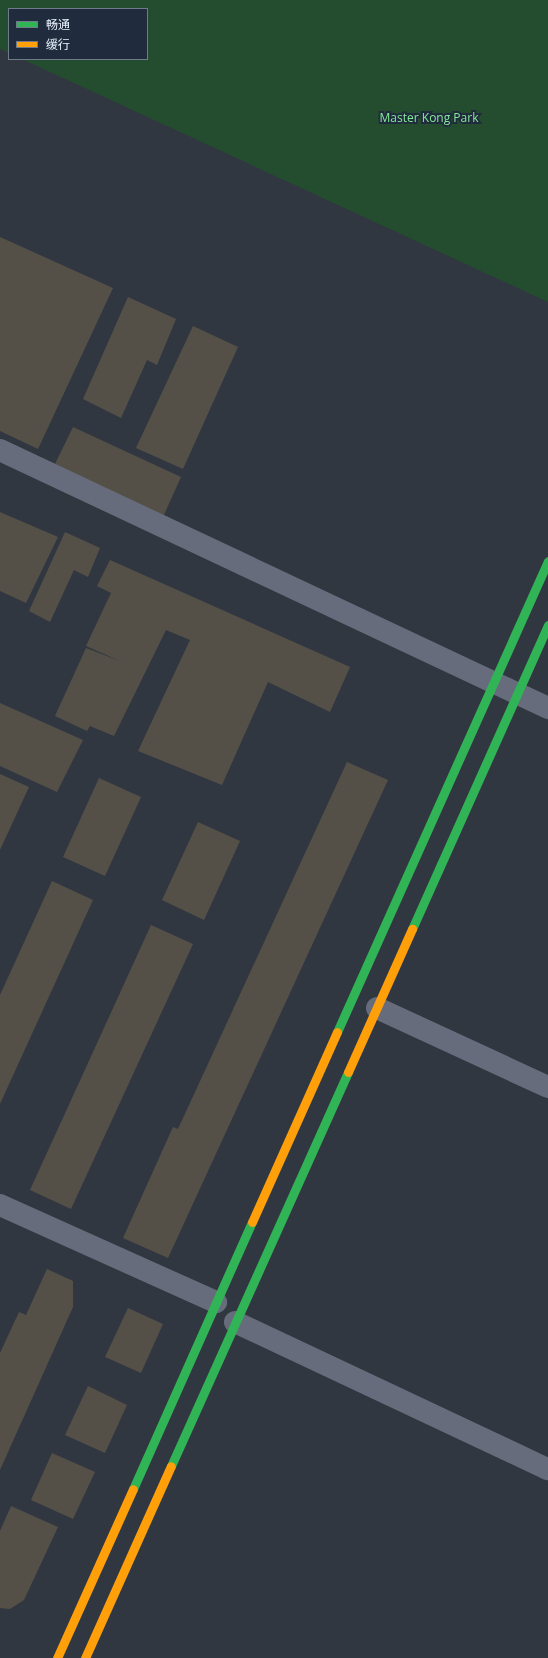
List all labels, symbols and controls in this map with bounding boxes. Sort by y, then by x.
legend [8,8,148,60]
text: 畅通 [46,16,70,33]
text: 缓行 [46,36,70,53]
park label: Master Kong Park [380,111,478,125]

